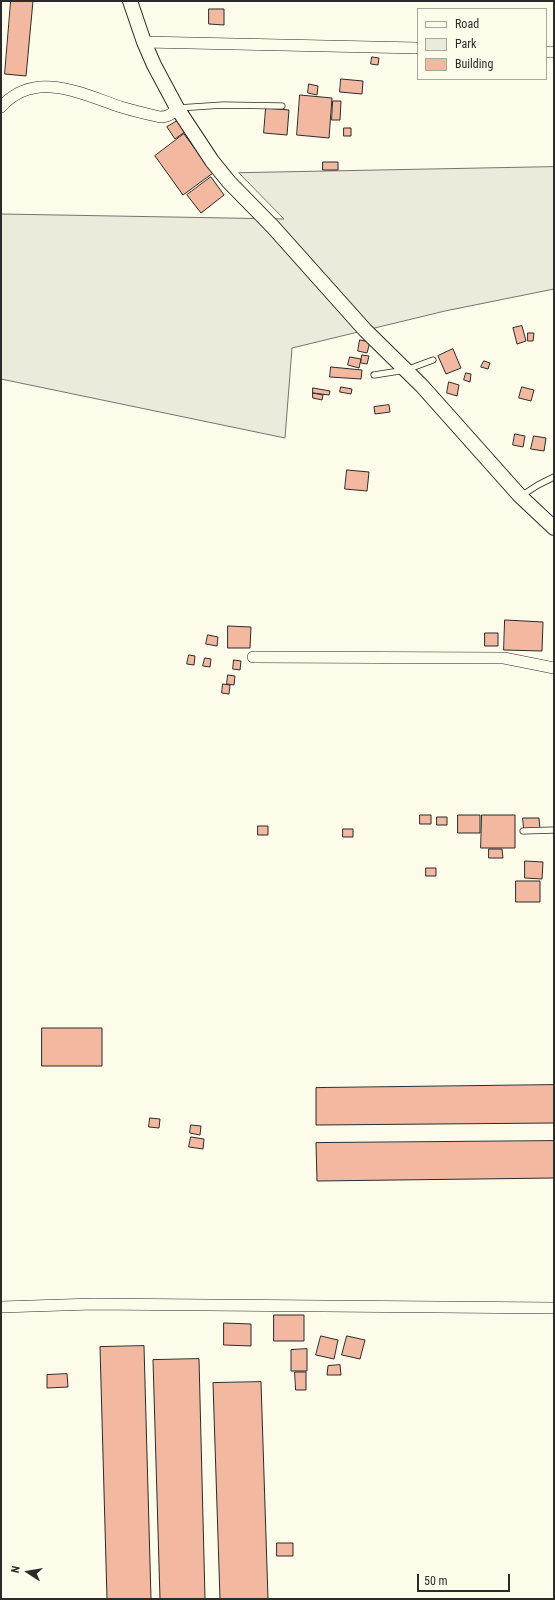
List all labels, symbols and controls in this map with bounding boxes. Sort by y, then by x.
legend [417,8,547,80]
text: Road [455,17,479,31]
text: Park [455,37,476,51]
text: Building [455,57,493,71]
north arrow [8,1552,48,1592]
text: N [9,1565,23,1574]
scale bar [419,1566,512,1592]
text: 50 m [424,1574,448,1588]

